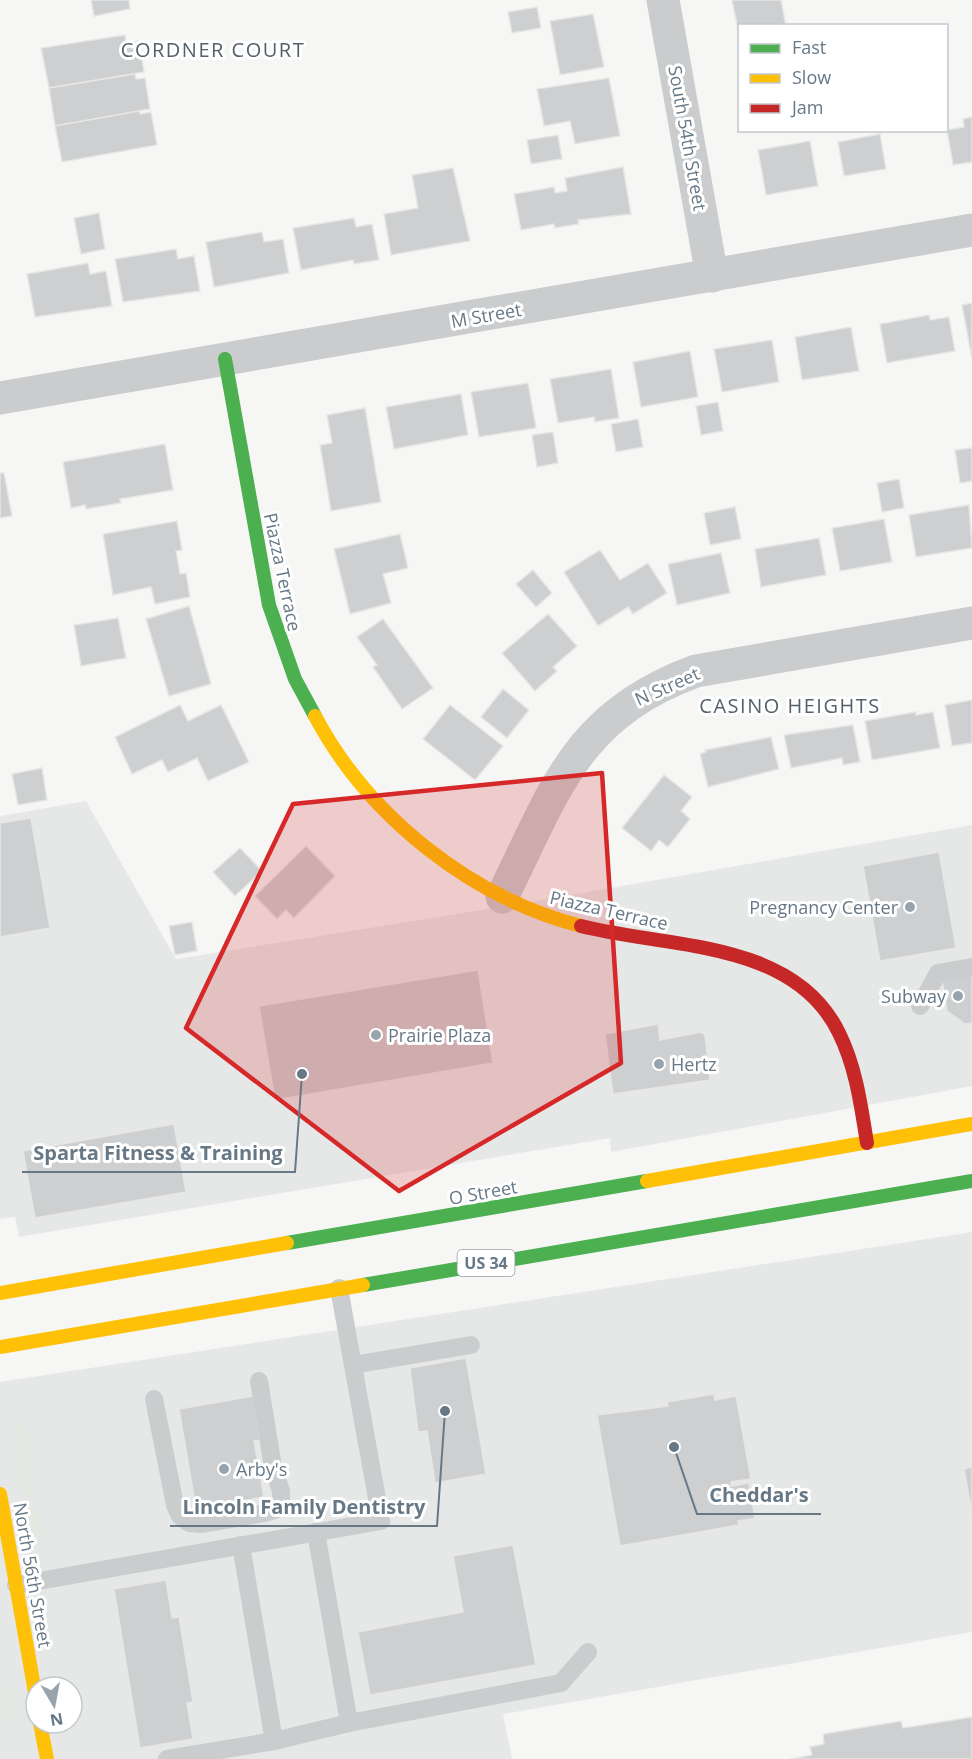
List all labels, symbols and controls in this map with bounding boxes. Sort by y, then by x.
legend [738,24,948,132]
text: Fast [792,35,826,59]
district label: CORDNER COURT [121,36,305,63]
street label: South 54th Street [663,64,713,212]
text: Slow [792,65,831,89]
text: Jam [790,95,824,119]
street label: M Street [449,297,523,333]
street label: Piazza Terrace [259,511,307,633]
street label: N Street [631,661,703,711]
district label: CASINO HEIGHTS [699,692,881,719]
street label: Piazza Terrace [548,885,670,935]
place label: Pregnancy Center [749,895,899,919]
marker: Pregnancy Center [903,900,917,914]
place label: Subway [881,984,947,1008]
marker: Subway [951,989,965,1003]
place label: Prairie Plaza [388,1023,491,1047]
marker: Prairie Plaza [369,1028,383,1042]
place label: Hertz [671,1052,717,1076]
marker: Hertz [652,1057,666,1071]
callout: Sparta Fitness & Training [22,1134,295,1172]
text: Sparta Fitness & Training [33,1139,283,1166]
street label: O Street [447,1174,519,1210]
road number: US 34 [458,1250,514,1276]
place label: Arby's [236,1457,287,1481]
marker: Arby's [217,1462,231,1476]
callout: Cheddar's [697,1476,821,1514]
text: Cheddar's [709,1481,809,1508]
callout: Lincoln Family Dentistry [170,1488,437,1526]
text: Lincoln Family Dentistry [183,1493,426,1520]
street label: North 56th Street [8,1501,58,1649]
north arrow [24,1675,84,1735]
text: N [48,1708,65,1732]

